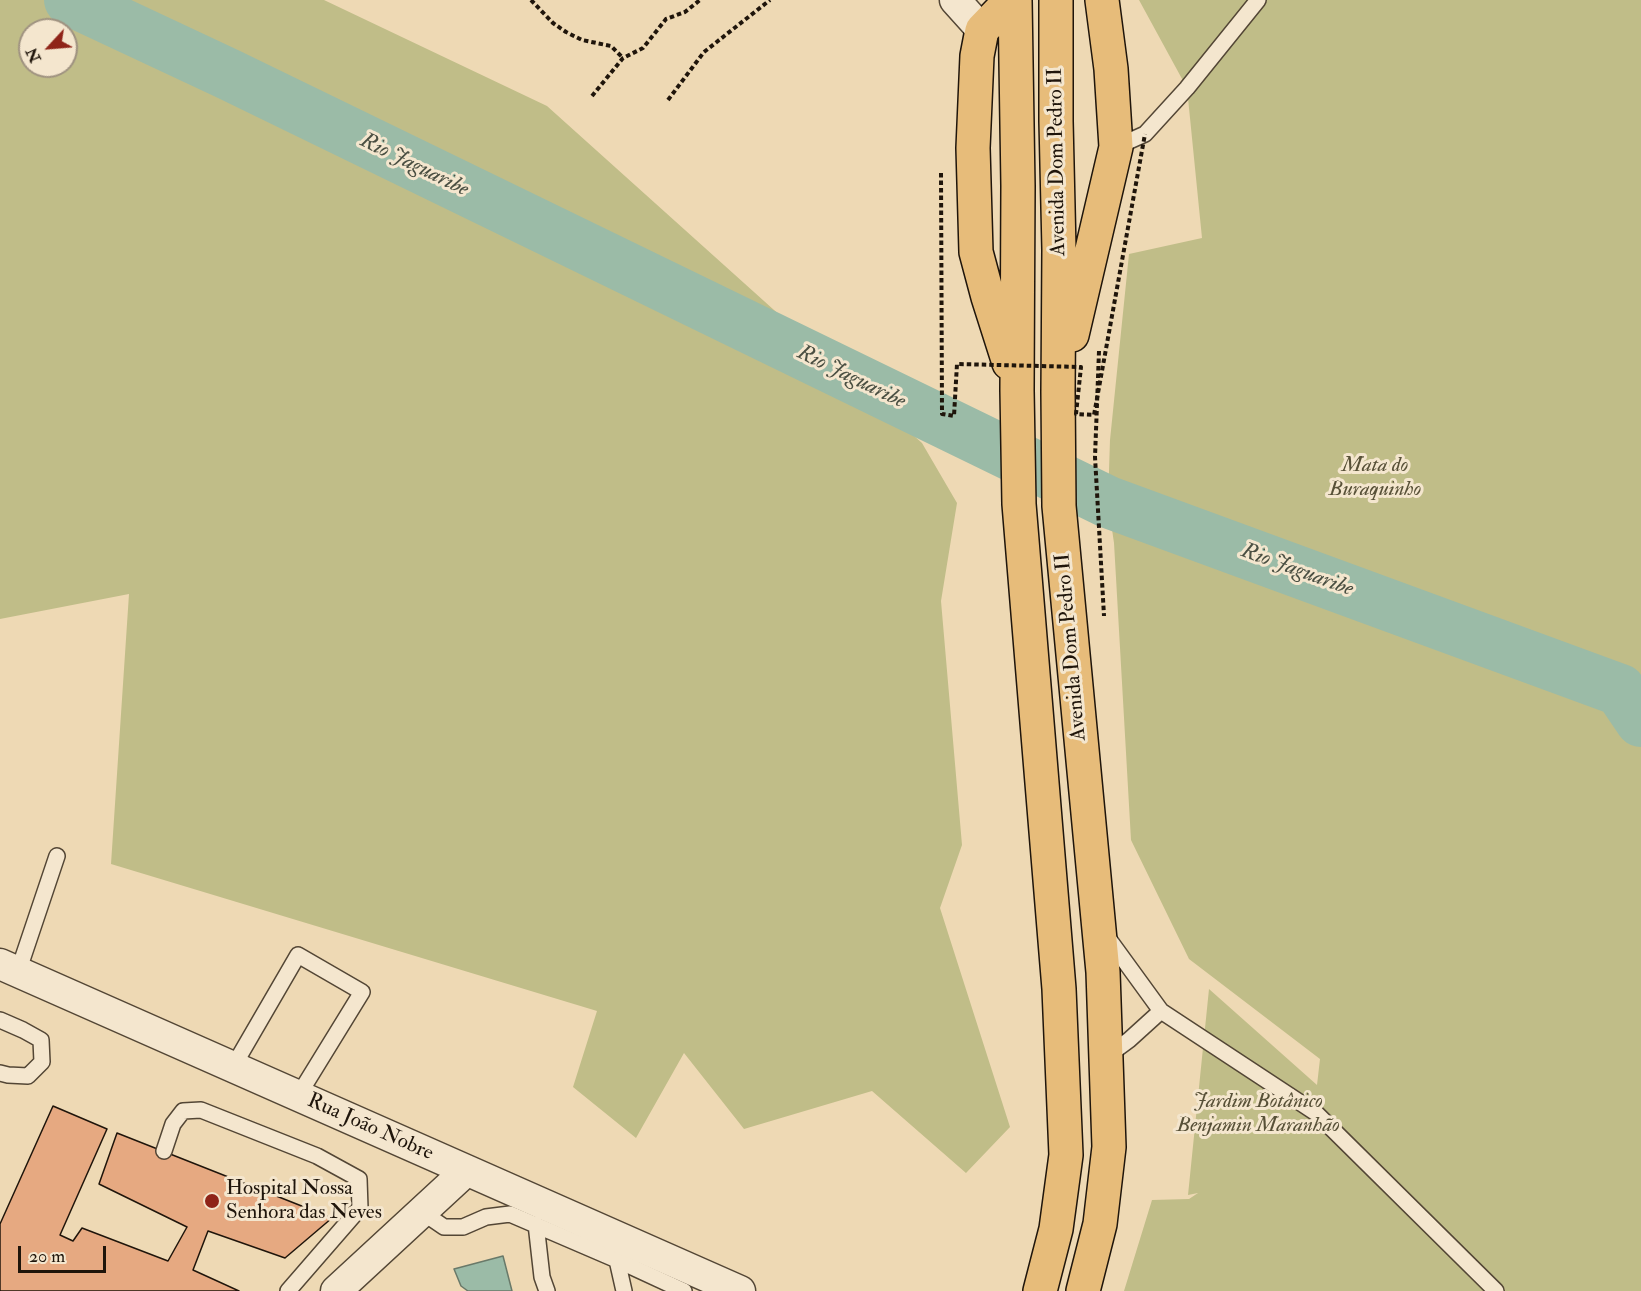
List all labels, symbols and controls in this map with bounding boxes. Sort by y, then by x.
north arrow [18,18,78,78]
text: N [21,44,46,66]
street label: Avenida Dom Pedro II [1044,68,1072,256]
water label: Rio Jaguaribe [356,128,472,204]
water label: Rio Jaguaribe [793,340,909,416]
park label: Mata do Buraquinho [1329,453,1421,503]
water label: Rio Jaguaribe [1237,539,1357,603]
street label: Avenida Dom Pedro II [1051,552,1093,742]
street label: Rua João Nobre [303,1089,437,1167]
park label: Jardim Botânico Benjamin Maranhão [1176,1089,1340,1139]
place label: Hospital Nossa Senhora das Neves [226,1176,382,1226]
marker: Hospital Nossa Senhora das Neves [203,1192,221,1210]
scale bar [21,1234,110,1272]
text: 20 m [29,1245,65,1268]

